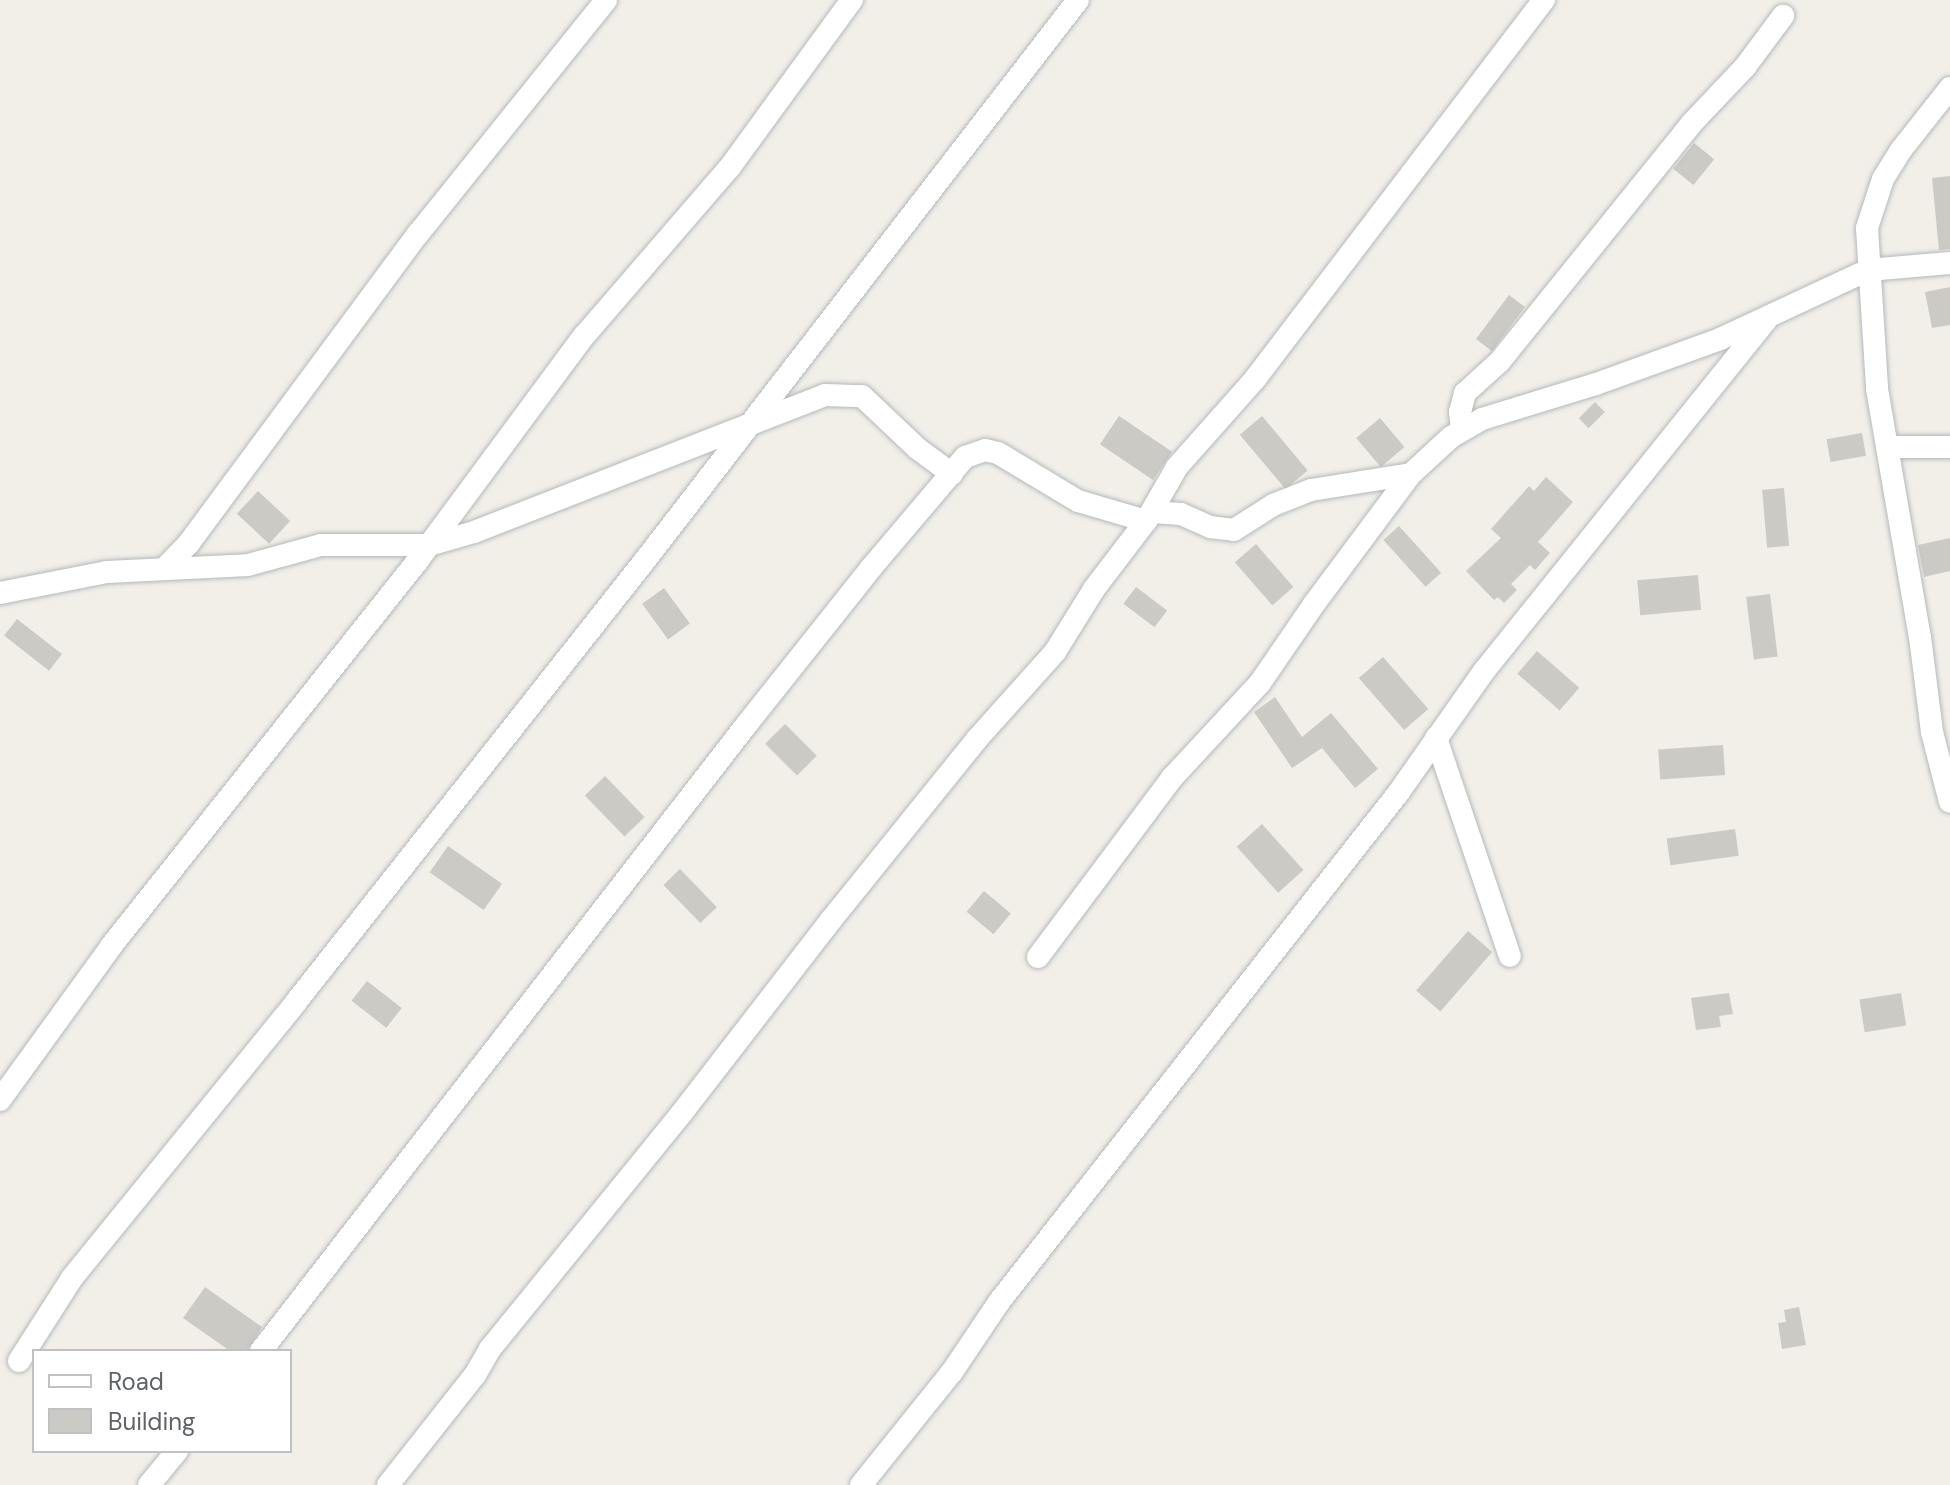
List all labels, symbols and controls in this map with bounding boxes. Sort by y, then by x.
legend [32,1349,292,1453]
text: Road [108,1366,164,1397]
text: Building [108,1406,195,1437]

